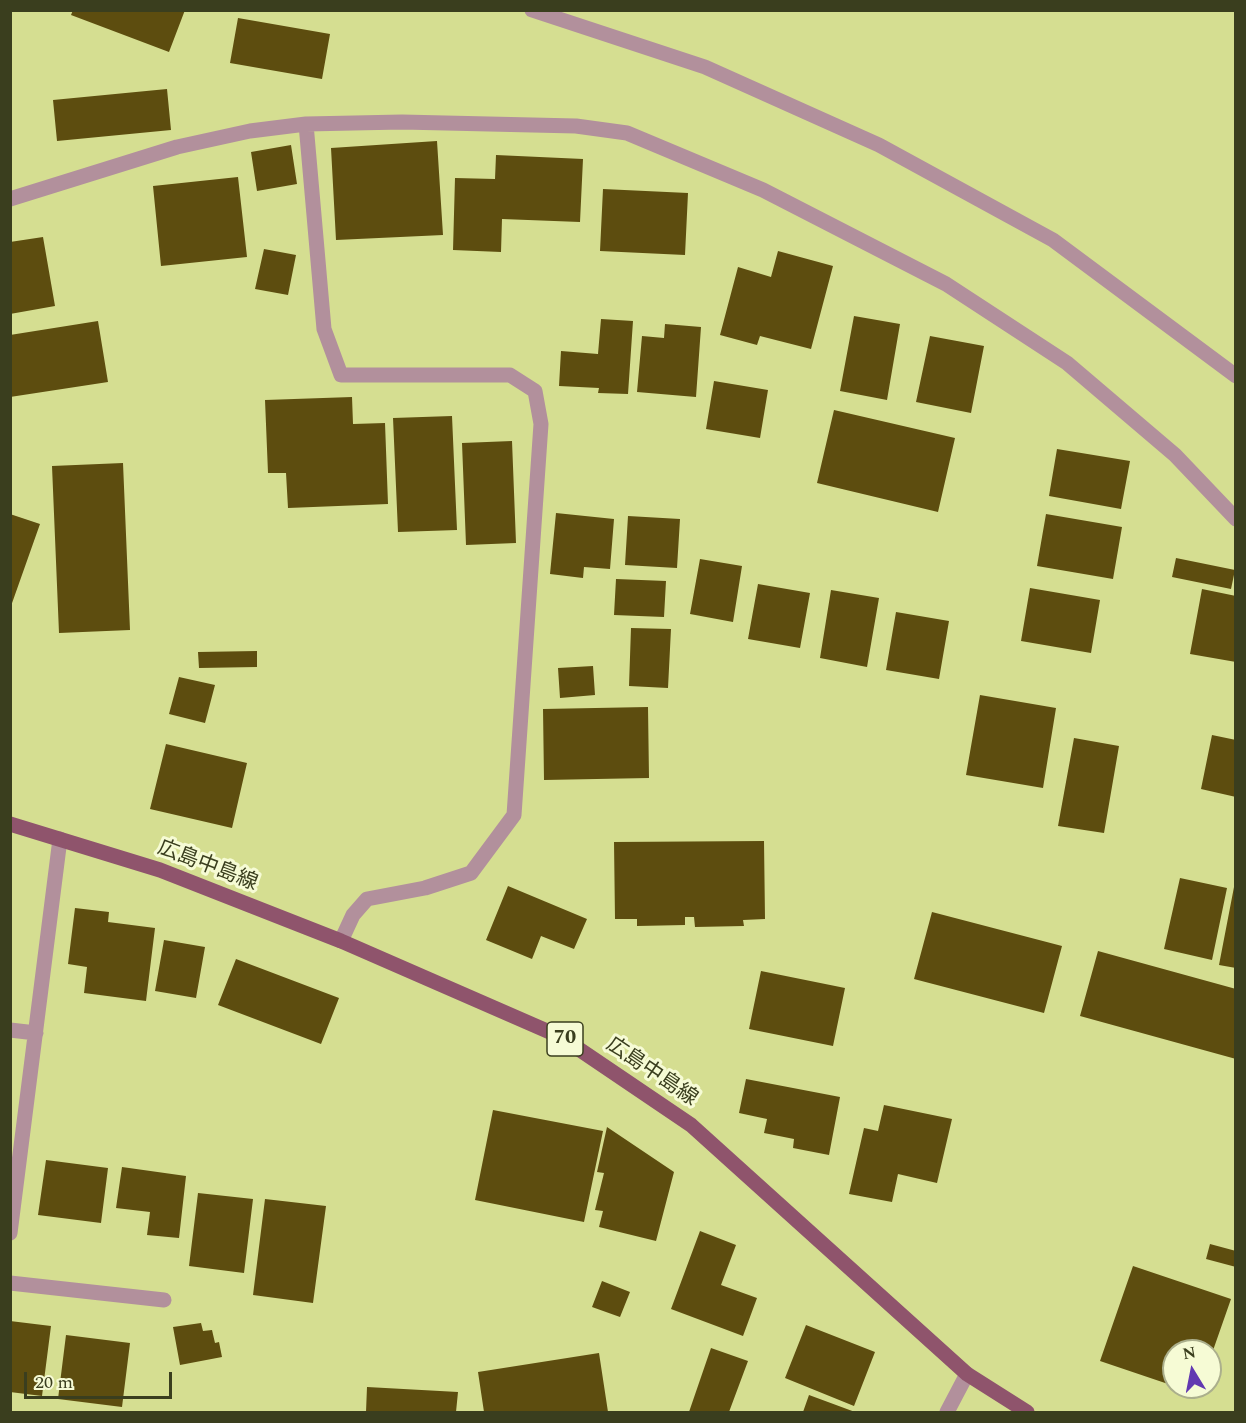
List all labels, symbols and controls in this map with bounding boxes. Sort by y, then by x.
street label: 広島中島線 [153,836,261,898]
road number: 70 [547,1022,583,1056]
street label: 広島中島線 [600,1033,702,1113]
north arrow [1162,1339,1222,1399]
text: N [1181,1340,1198,1366]
scale bar [27,1360,176,1398]
text: 20 m [35,1369,73,1396]

